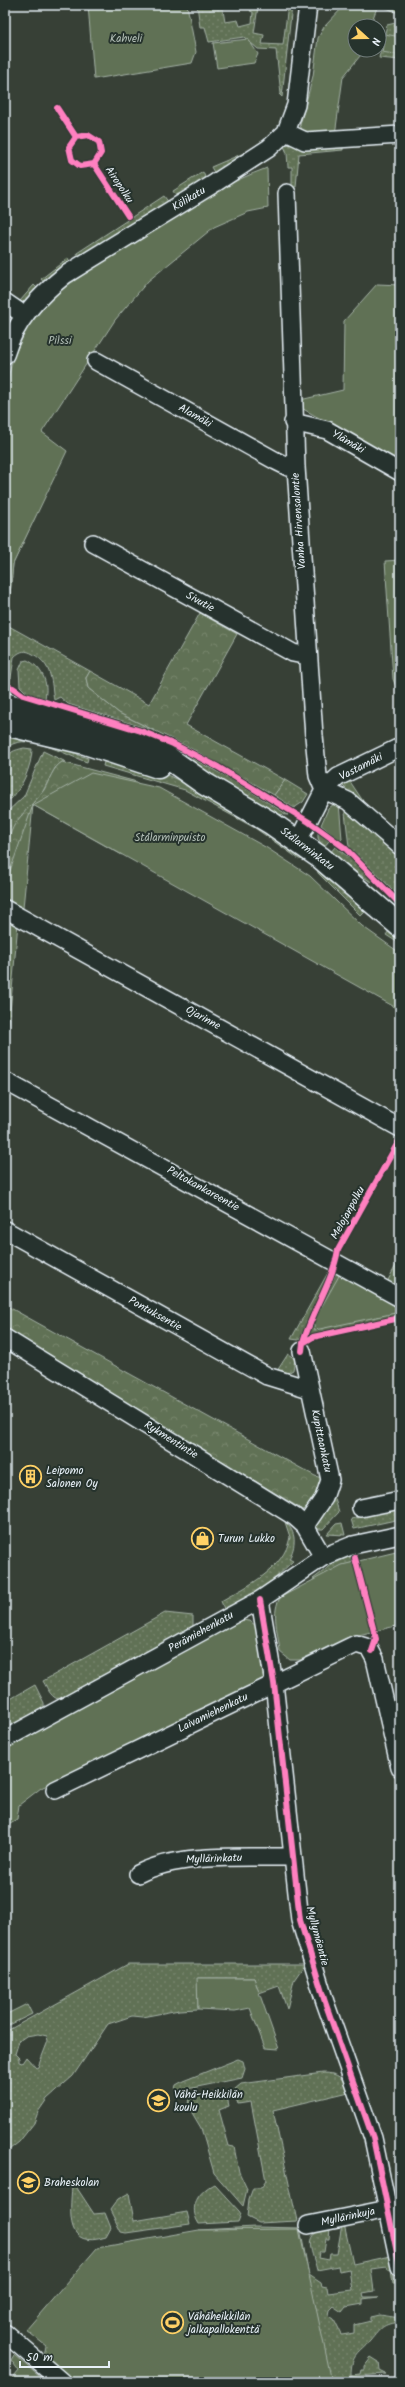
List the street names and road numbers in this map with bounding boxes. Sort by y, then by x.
street label: Airopolku [100,163,138,208]
street label: Kölikatu [169,181,210,216]
street label: Alamäki [175,399,216,433]
street label: Ylämäki [328,425,368,459]
street label: Vanha Hirvensalontie [287,472,311,570]
street label: Sivutie [182,587,218,617]
street label: Vastamäki [336,748,386,786]
street label: Stålarminkatu [276,823,338,876]
street label: Ojarinne [182,1001,224,1035]
street label: Peltokankareentie [163,1162,243,1216]
street label: Melojanpolku [326,1182,370,1243]
street label: Pontuksentie [125,1292,185,1336]
street label: Kupittaankatu [306,1408,337,1475]
street label: Rykmentintie [140,1416,202,1464]
street label: Perämiehenkatu [165,1606,238,1657]
street label: Laivamiehenkatu [175,1688,252,1738]
street label: Myllärinkatu [185,1849,243,1869]
street label: Myllymäentie [300,1904,334,1968]
street label: Myllärinkuja [319,2202,377,2232]

